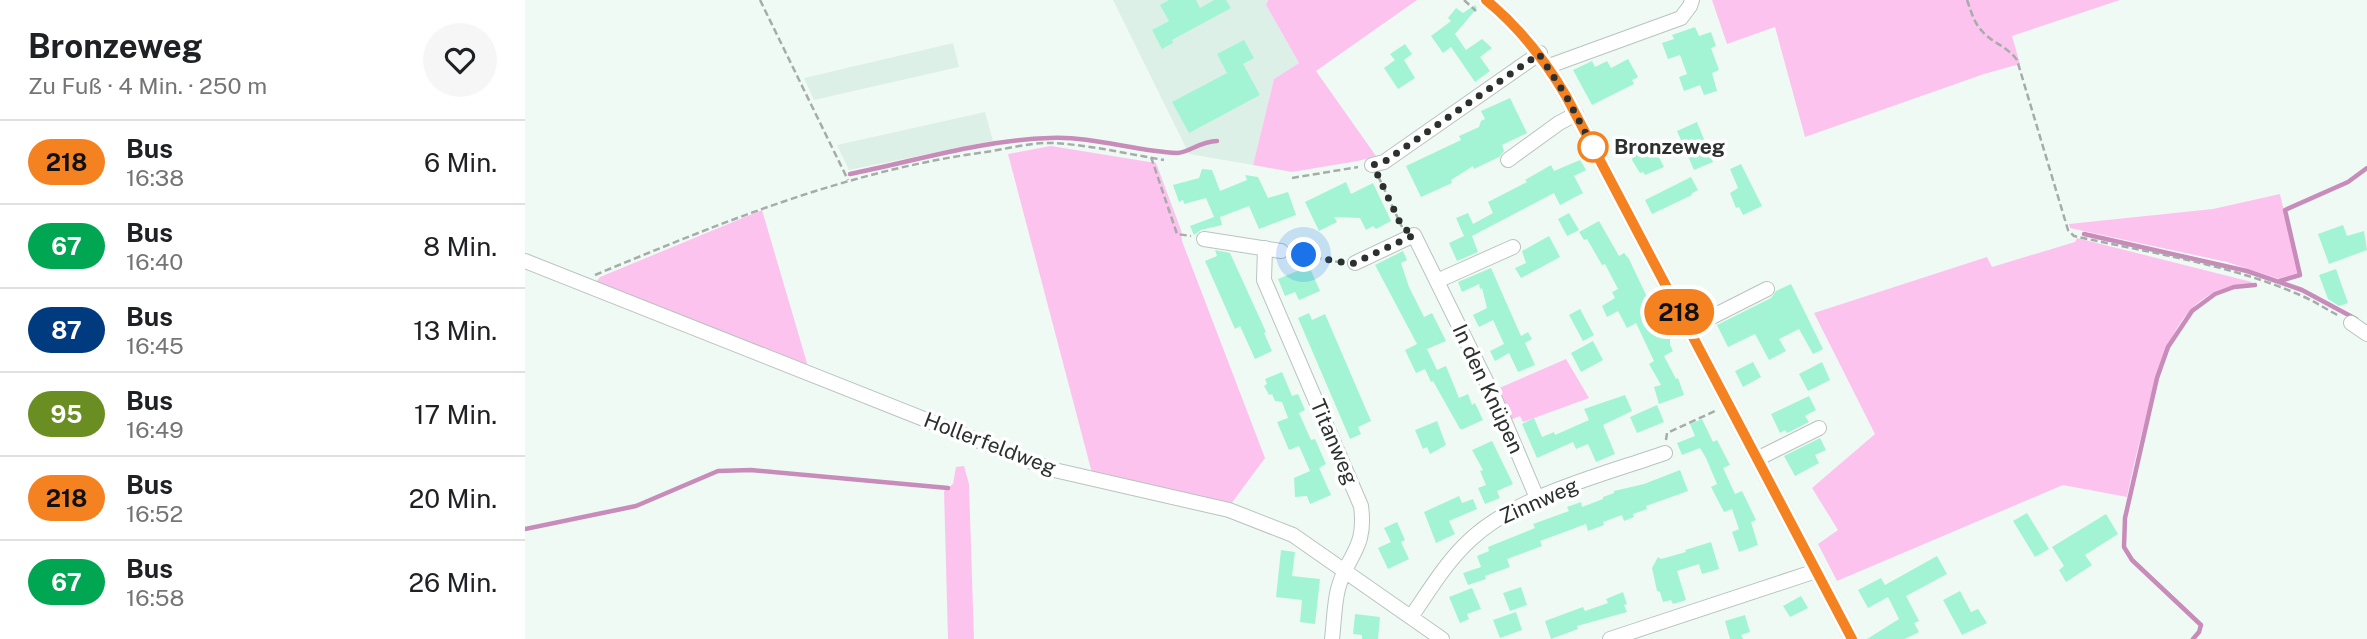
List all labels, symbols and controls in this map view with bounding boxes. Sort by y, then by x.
button: heart [423,23,497,97]
text: Bronzeweg [28,27,202,65]
text: Zu Fuß · 4 Min. · 250 m [28,72,267,99]
marker: Bronzeweg [1578,132,1608,162]
text: Bus [126,133,173,164]
place label: Bronzeweg [1614,134,1725,159]
text: 6 Min. [424,147,497,178]
text: 218 [46,148,87,176]
text: 16:38 [126,164,184,191]
text: Bus [126,217,173,248]
text: 8 Min. [423,231,497,262]
text: 67 [51,232,82,260]
your location [1286,237,1321,272]
text: 16:40 [126,248,183,275]
line badge: 218 [1639,289,1719,335]
text: 218 [1658,298,1700,326]
text: Bus [126,301,173,332]
text: 13 Min. [413,315,497,346]
text: 87 [51,316,82,344]
street label: In den Knüpen [1448,320,1529,457]
text: 16:45 [126,332,184,359]
text: Bus [126,385,173,416]
street label: Titanweg [1305,395,1364,488]
text: 17 Min. [414,399,497,430]
text: 95 [50,400,83,428]
street label: Hollerfeldweg [921,407,1060,480]
text: 16:49 [126,416,184,443]
text: Bus [126,469,173,500]
street label: Zinnweg [1496,472,1582,529]
text: 20 Min. [409,483,497,514]
text: 218 [46,484,87,512]
text: 16:52 [126,500,183,527]
text: Bus [126,553,173,584]
text: 26 Min. [409,567,497,598]
text: 67 [51,568,82,596]
text: 16:58 [126,584,185,611]

